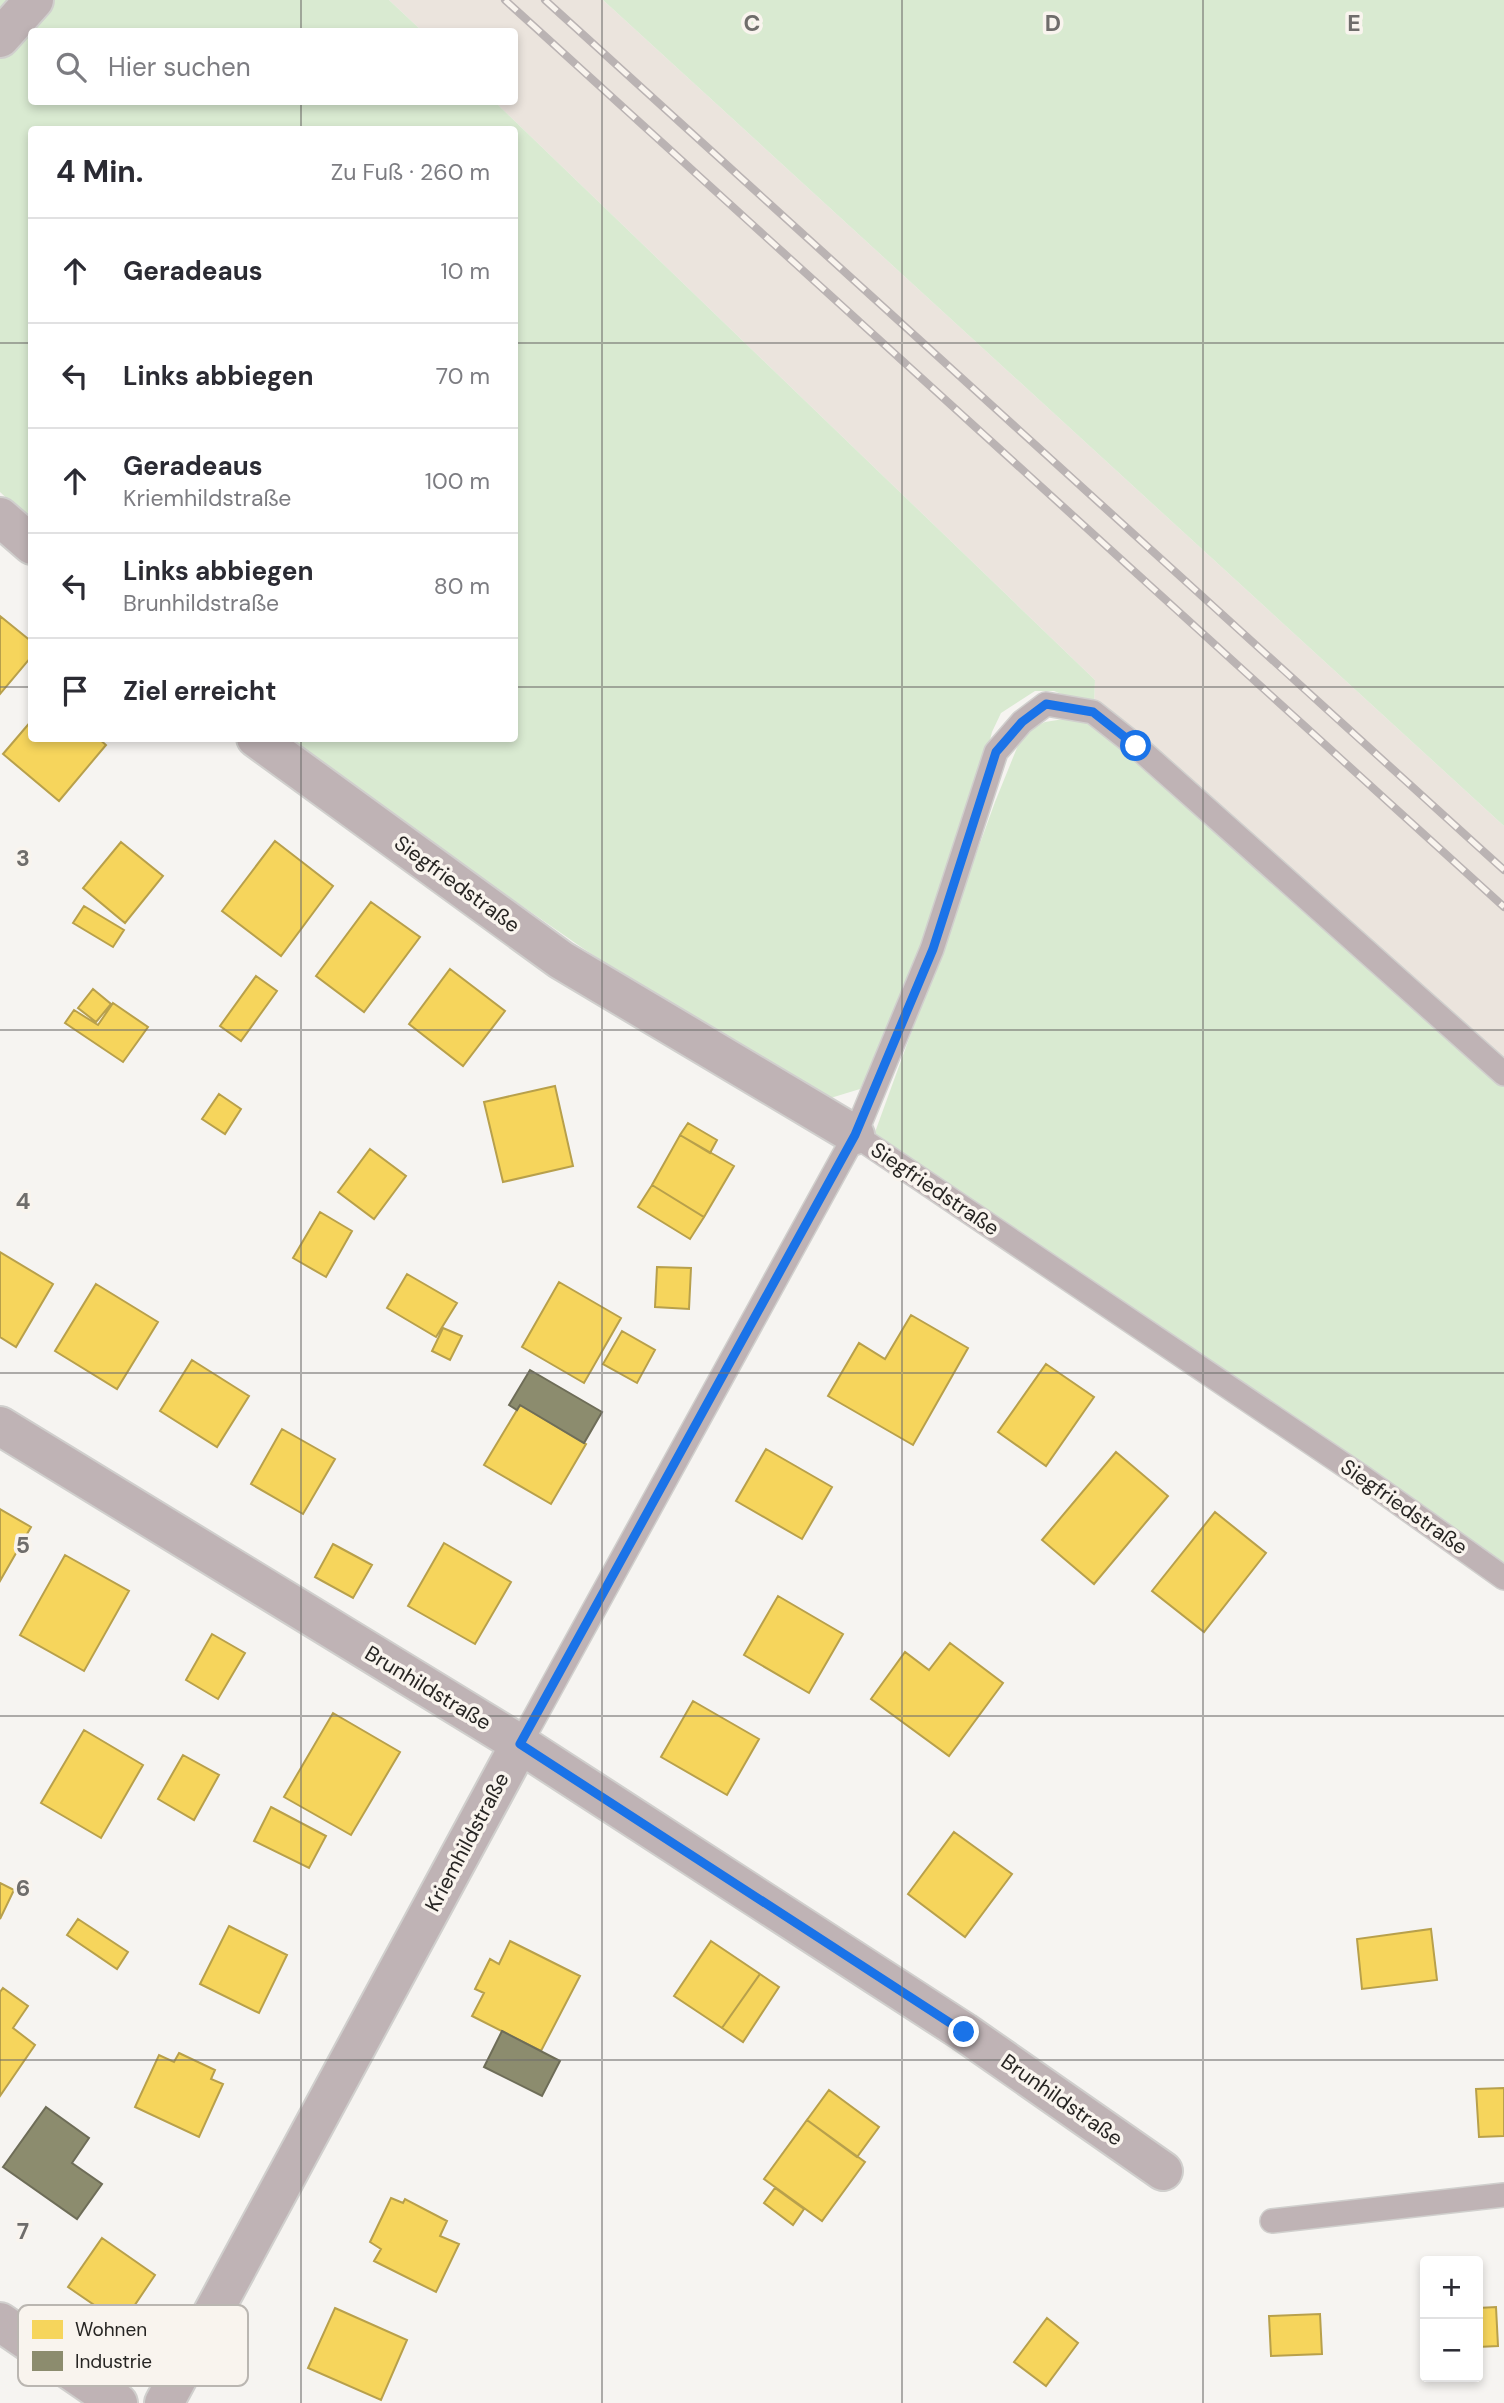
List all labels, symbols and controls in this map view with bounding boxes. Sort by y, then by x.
text: C [744,8,760,38]
text: D [1045,8,1061,38]
text: E [1347,8,1361,38]
search box [28,28,518,105]
icon: search [52,48,90,86]
text: Hier suchen [108,50,251,84]
text: 4 Min. [56,152,143,191]
text: Zu Fuß · 260 m [331,157,490,187]
icon: ahead [56,252,94,290]
text: Geradeaus [123,254,263,288]
text: 10 m [440,256,490,286]
icon: left [56,357,94,395]
text: Links abbiegen [123,359,313,393]
text: 70 m [436,361,490,391]
text: Geradeaus [123,449,263,483]
icon: ahead [56,462,94,500]
text: 100 m [425,466,490,496]
text: Kriemhildstraße [123,483,291,513]
text: Links abbiegen [123,554,313,588]
icon: left [56,567,94,605]
text: 80 m [434,571,490,601]
text: Brunhildstraße [123,588,279,618]
icon: arrive [56,672,94,710]
text: Ziel erreicht [123,674,276,708]
route start [1120,730,1151,761]
street label: Siegfriedstraße [389,829,526,939]
text: 3 [16,843,30,873]
street label: Siegfriedstraße [865,1136,1005,1242]
text: 4 [16,1186,31,1216]
street label: Siegfriedstraße [1335,1453,1473,1561]
text: 5 [16,1530,30,1560]
street label: Brunhildstraße [360,1639,496,1737]
street label: Kriemhildstraße [419,1768,515,1916]
text: 6 [16,1873,30,1903]
route end [948,2016,979,2047]
street label: Brunhildstraße [996,2048,1128,2152]
text: 7 [17,2216,29,2246]
map controls [1420,2256,1483,2382]
button: + [1420,2256,1483,2319]
legend [18,2305,248,2386]
text: Wohnen [75,2317,147,2342]
button: − [1420,2319,1483,2382]
text: Industrie [75,2349,152,2374]

